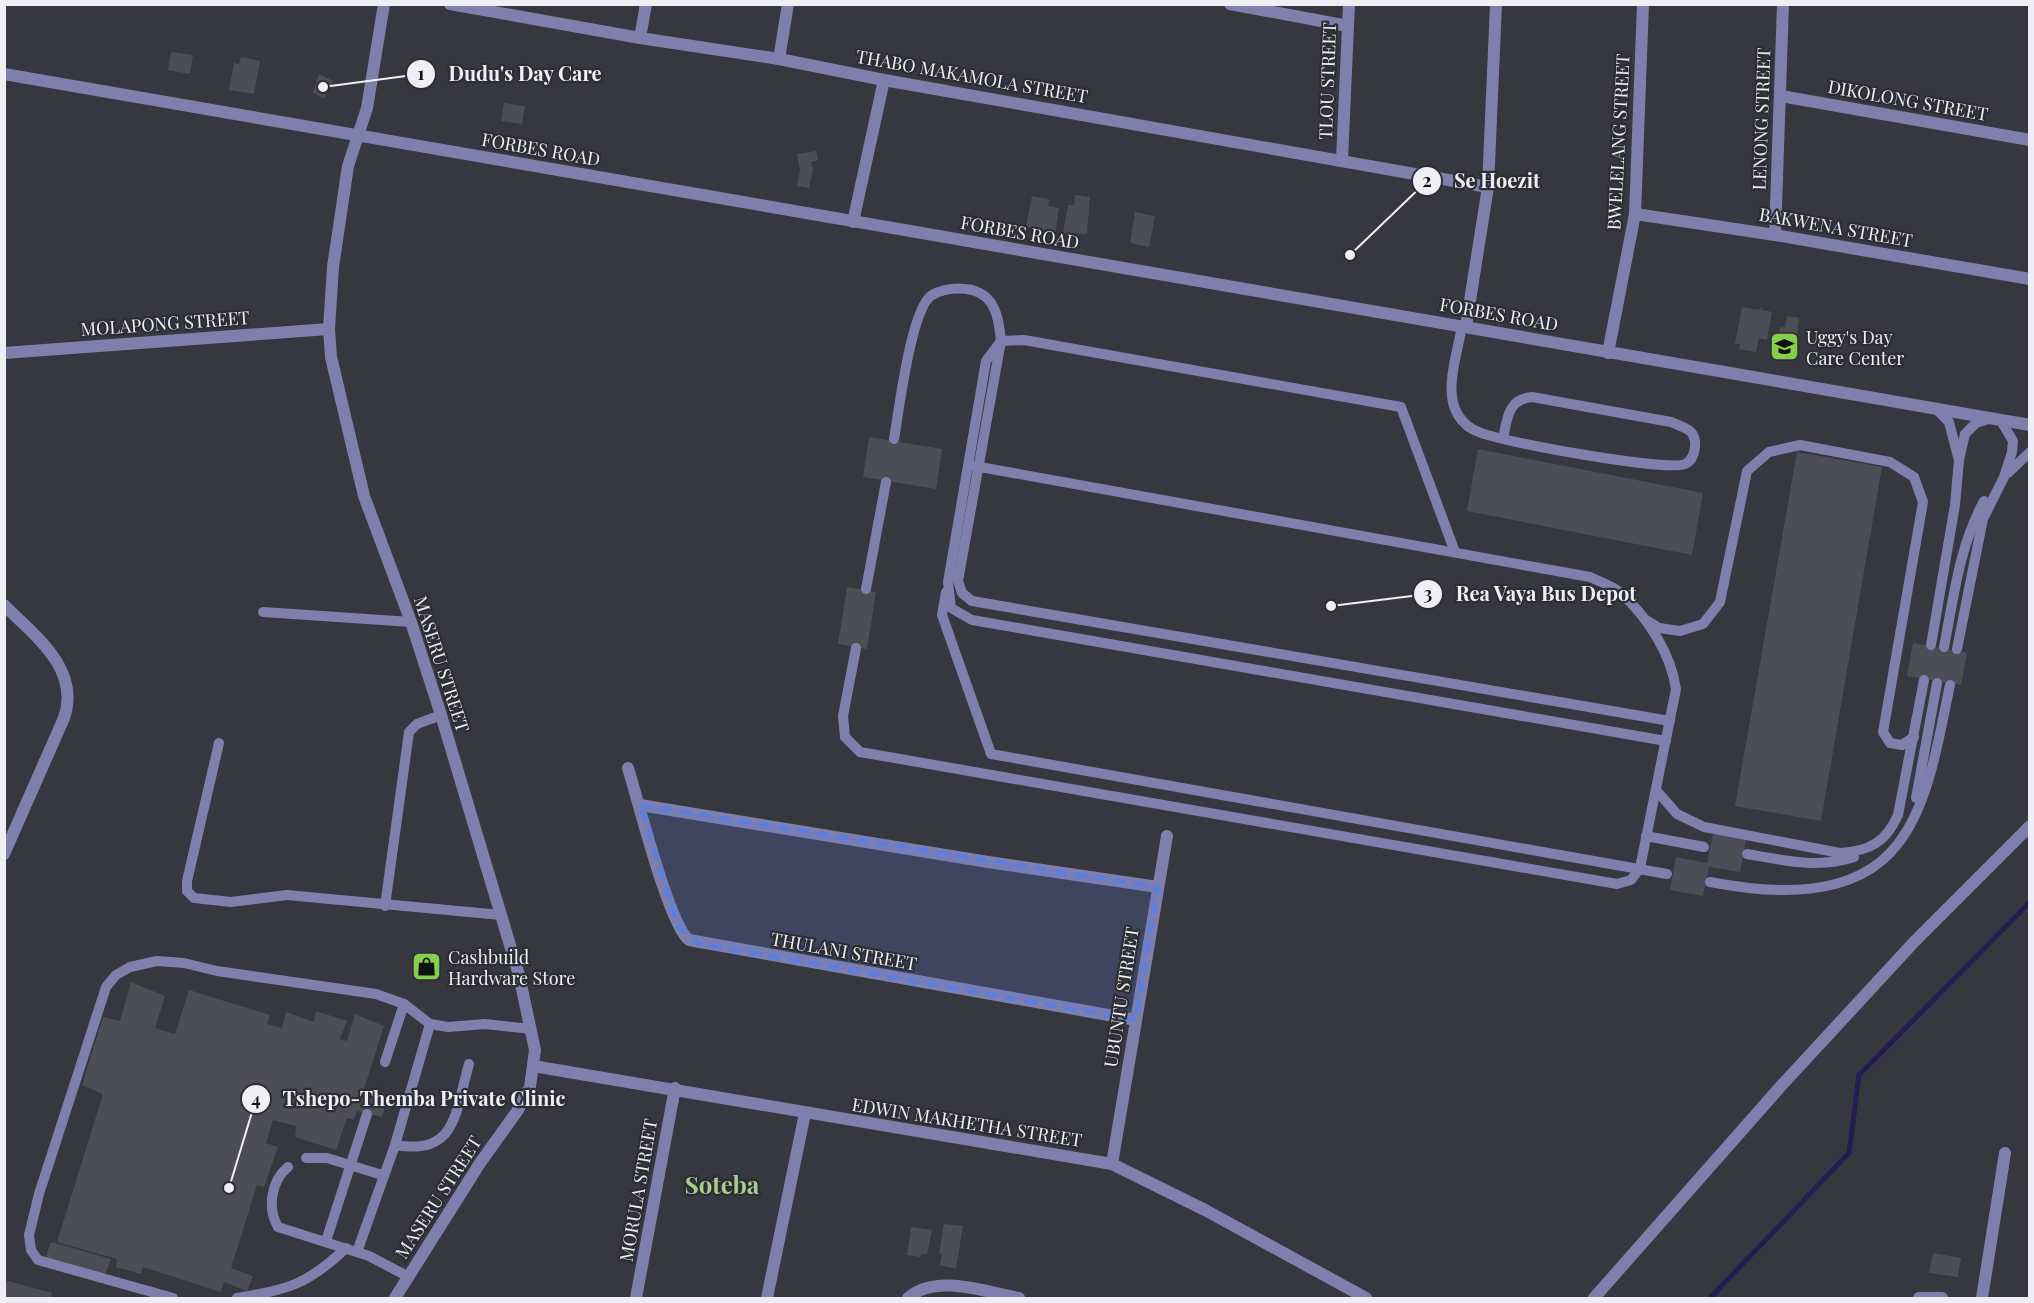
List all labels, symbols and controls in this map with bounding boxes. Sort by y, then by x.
street label: TLOU STREET [1313,22,1341,140]
street label: THABO MAKAMOLA STREET [854,44,1090,108]
street label: LENONG STREET [1747,47,1775,191]
street label: BWELELANG STREET [1601,53,1635,231]
callout: Dudu's Day Care [406,55,614,93]
text: Dudu's Day Care [448,59,602,86]
text: 1 [418,61,425,85]
street label: DIKOLONG STREET [1826,74,1990,126]
street label: FORBES ROAD [480,127,602,171]
callout: Se Hoezit [1412,162,1552,200]
text: Se Hoezit [1454,166,1541,193]
text: 2 [1422,168,1432,192]
street label: BAKWENA STREET [1757,202,1915,252]
street label: FORBES ROAD [959,210,1081,254]
street label: FORBES ROAD [1438,292,1560,336]
street label: MOLAPONG STREET [80,305,250,341]
place label: Uggy's Day Care Center [1806,325,1904,370]
school or university icon: Uggy's Day Care Center [1769,331,1801,363]
callout: Rea Vaya Bus Depot [1413,575,1649,613]
text: Rea Vaya Bus Depot [1456,579,1637,606]
text: 3 [1424,581,1433,605]
street label: MASERU STREET [409,593,475,735]
street label: UBUNTU STREET [1098,925,1144,1069]
street label: THULANI STREET [769,926,919,976]
place label: Cashbuild Hardware Store [448,945,575,990]
shop icon: Cashbuild Hardware Store [411,951,443,983]
callout: Tshepo-Themba Private Clinic [241,1080,578,1118]
text: Tshepo-Themba Private Clinic [283,1084,565,1111]
text: 4 [251,1087,261,1111]
street label: EDWIN MAKHETHA STREET [850,1092,1084,1152]
street label: MORULA STREET [614,1117,662,1263]
street label: MASERU STREET [389,1131,487,1263]
district label: Soteba [685,1168,760,1200]

